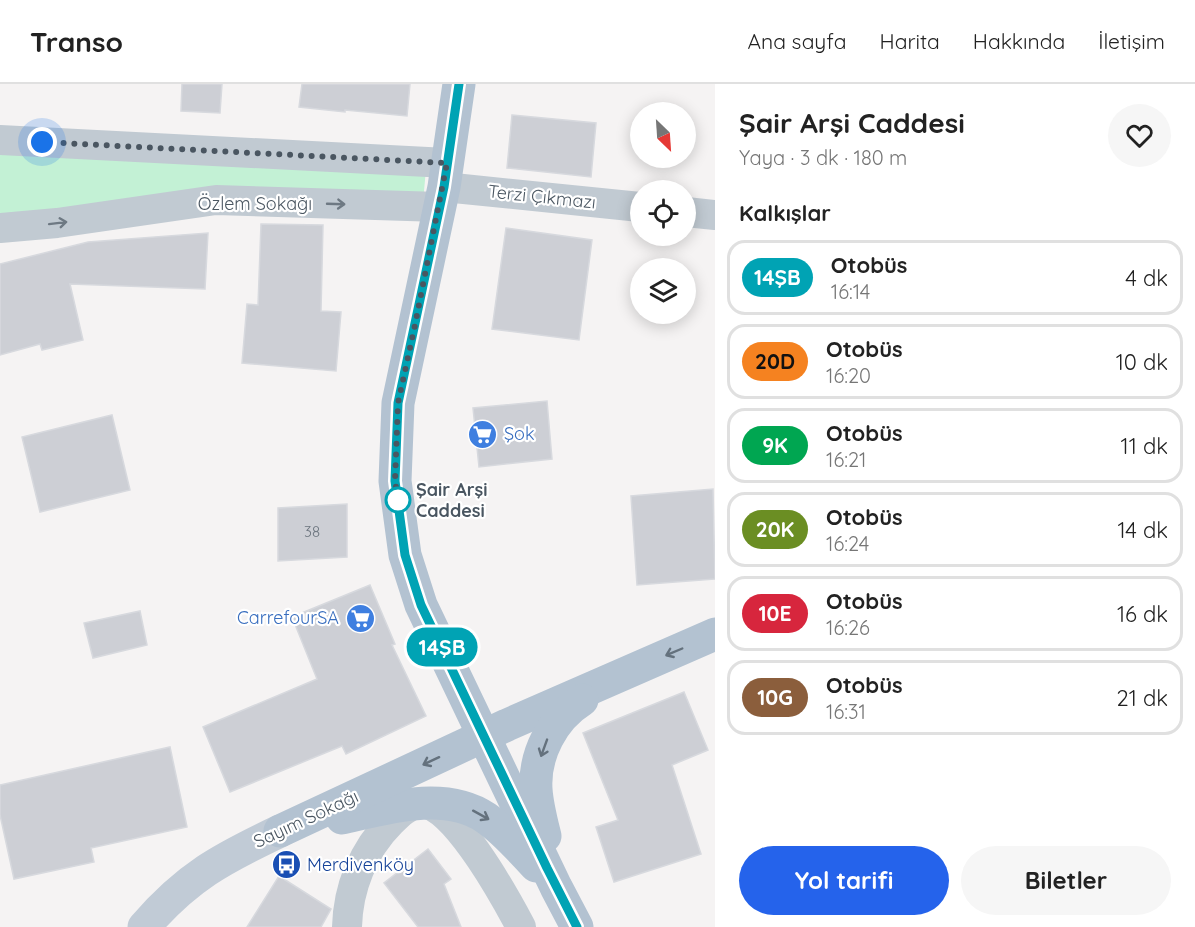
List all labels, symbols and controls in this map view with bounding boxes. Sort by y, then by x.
text: Transo [30,24,123,59]
text: Ana sayfa [747,28,847,54]
text: Harita [880,28,940,54]
text: Hakkında [973,28,1065,54]
text: İletişim [1098,28,1165,54]
north arrow [630,102,696,168]
map controls [630,102,696,324]
button: heart [1108,104,1171,167]
text: Şair Arşi Caddesi [739,105,965,140]
your location [27,127,57,157]
text: Yaya · 3 dk · 180 m [739,145,907,170]
street label: Terzi Çıkmazı [487,179,597,214]
button: locate [630,180,696,246]
street label: Özlem Sokağı [198,192,312,215]
one-way arrow [325,199,345,210]
text: Kalkışlar [739,199,831,227]
one-way arrow [48,217,68,228]
text: Otobüs [831,251,907,279]
button: layers [630,258,696,324]
text: 14ŞB [754,264,801,290]
text: 4 dk [1125,264,1168,292]
text: 16:14 [831,279,870,304]
text: Otobüs [826,335,903,363]
text: 20D [755,348,795,374]
text: 10 dk [1116,348,1168,376]
text: 16:20 [826,363,871,388]
supermarket icon: Şok [467,418,499,450]
text: Otobüs [826,419,903,447]
place label: Şok [504,422,535,445]
text: 9K [762,432,788,458]
text: 11 dk [1121,432,1168,460]
text: 16:21 [826,447,866,472]
place label: Şair Arşi Caddesi [416,478,487,522]
marker: Şair Arşi Caddesi [385,487,411,513]
text: Otobüs [826,503,903,531]
text: 20K [756,516,794,542]
text: 14 dk [1117,516,1168,544]
house number: 38 [304,522,320,541]
text: 16:24 [826,531,869,556]
text: Otobüs [826,587,903,615]
text: 10E [758,600,792,626]
text: 16 dk [1117,600,1168,628]
supermarket icon: CarrefourSA [344,602,376,634]
place label: CarrefourSA [237,606,339,629]
text: 16:26 [826,615,870,640]
line badge: 14ŞB [400,628,484,666]
text: 14ŞB [419,634,465,660]
one-way arrow [665,646,683,658]
text: Otobüs [826,671,903,699]
text: 10G [757,684,793,710]
text: 21 dk [1117,684,1168,712]
text: 16:31 [826,699,866,724]
one-way arrow [537,738,548,756]
one-way arrow [422,756,440,767]
street label: Sayım Sokağı [250,784,362,853]
one-way arrow [472,809,489,821]
button: Yol tarifi [739,846,949,915]
button: Biletler [961,846,1171,915]
bus stop icon: Merdivenköy [270,849,302,881]
place label: Merdivenköy [307,853,414,876]

